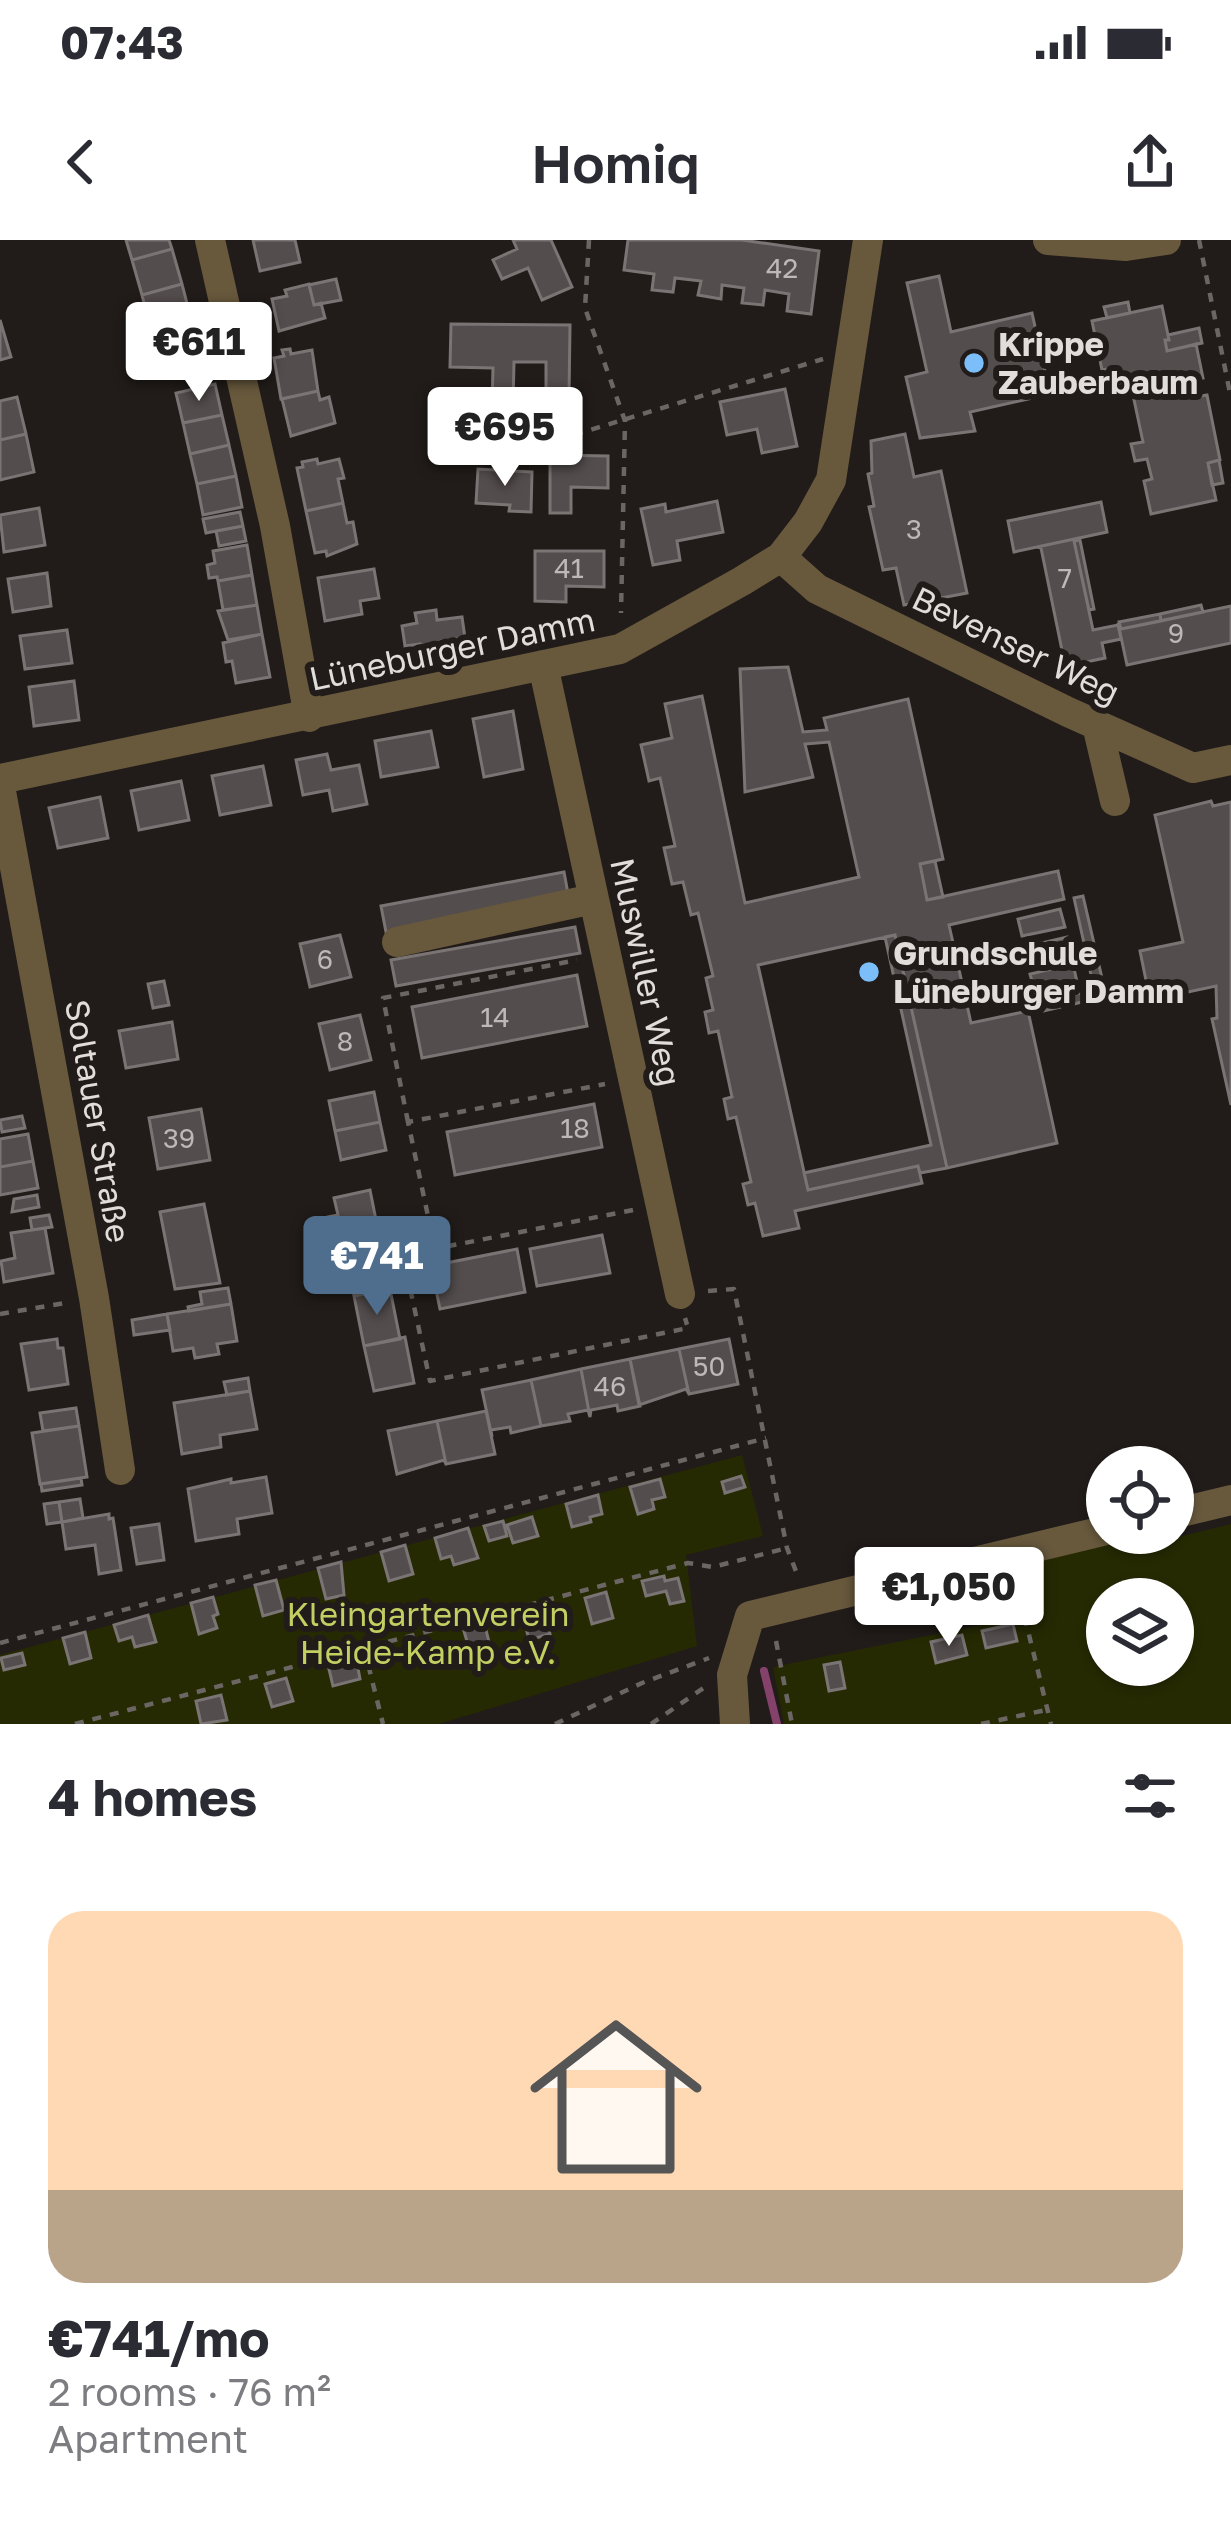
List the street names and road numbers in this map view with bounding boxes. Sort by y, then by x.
street label: Bevenser Weg [906,578,1126,711]
street label: Lüneburger Damm [305,599,598,698]
street label: Muswiller Weg [603,854,690,1090]
street label: Soltauer Straße [58,996,139,1245]

